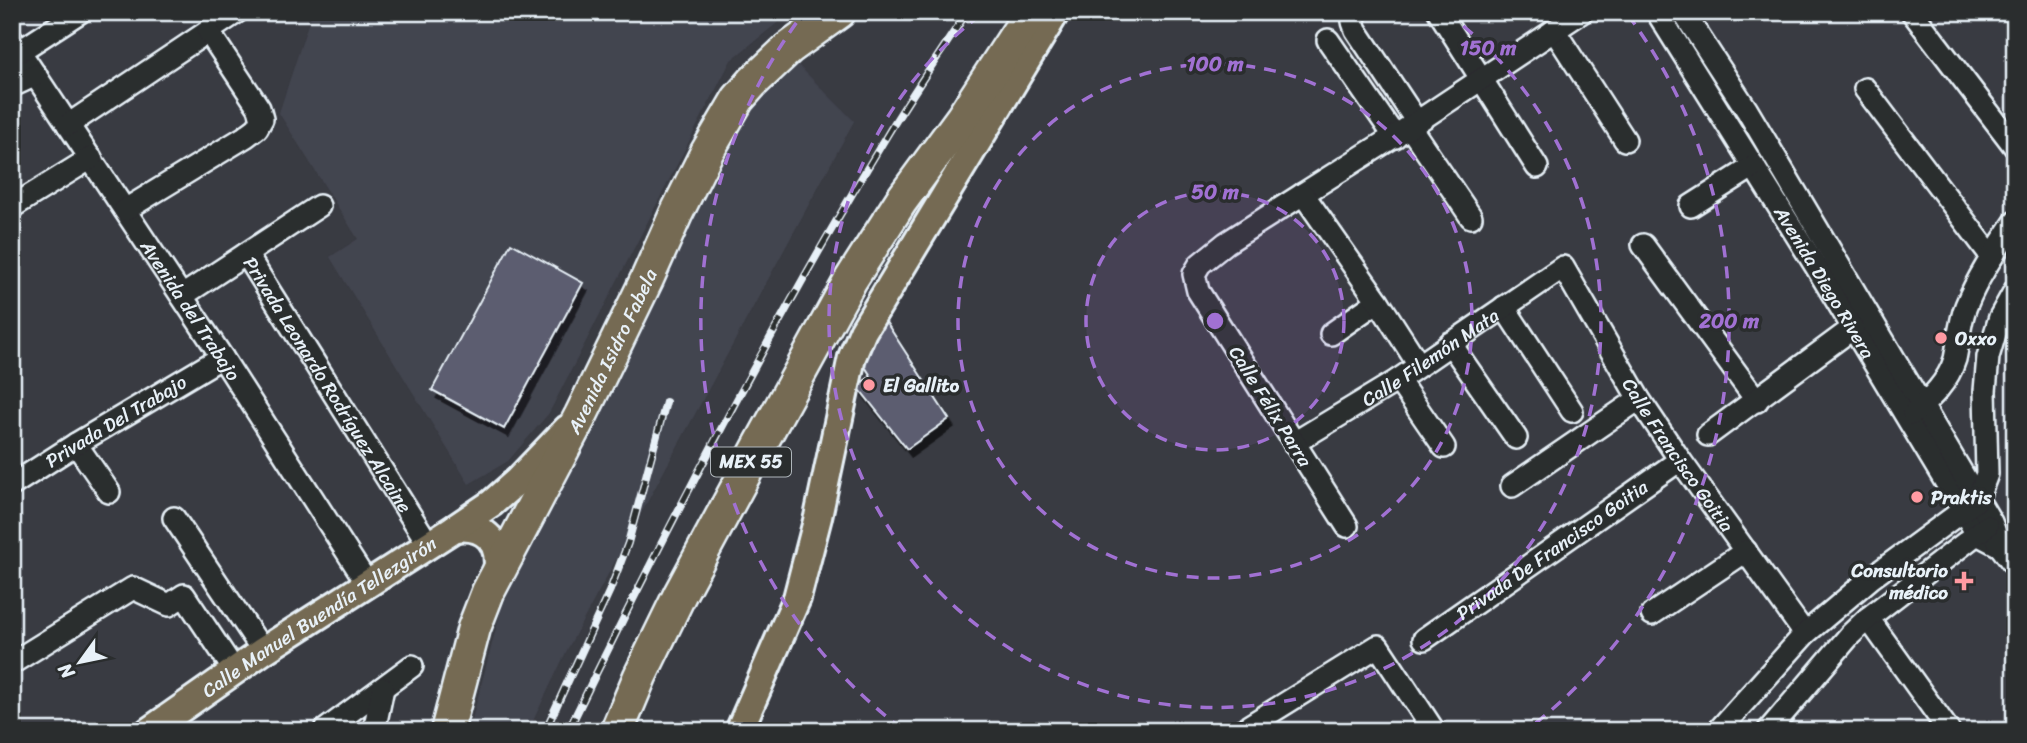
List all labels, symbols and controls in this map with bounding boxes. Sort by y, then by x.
text: 150 m [1460,29,1517,67]
text: 100 m [1186,45,1244,83]
text: 50 m [1191,173,1240,211]
street label: Avenida Diego Rivera [1764,198,1884,366]
street label: Avenida del Trabajo [131,232,250,388]
street label: Privada Leonardo Rodríguez Alcaine [234,250,421,520]
street label: Avenida Isidro Fabela [557,263,667,441]
street label: Calle Filemón Mata [1355,299,1506,415]
text: 200 m [1698,302,1760,340]
centre of rings [1203,309,1227,333]
place label: Oxxo [1955,322,1997,355]
marker: Oxxo [1933,330,1949,346]
street label: Calle Félix Parra [1220,339,1321,474]
street label: Privada Del Trabajo [39,366,193,477]
place label: El Gallito [883,369,960,402]
street label: Calle Francisco Goitia [1613,372,1743,539]
marker: El Gallito [861,377,877,393]
road number: MEX 55 [711,448,791,476]
street label: Privada De Francisco Goitia [1449,471,1656,629]
place label: Praktis [1931,481,1993,514]
marker: Praktis [1909,489,1925,505]
street label: Calle Manuel Buendía Tellezgirón [195,528,444,706]
place label: Consultorio médico [1851,554,1948,609]
marker: Consultorio médico [1954,571,1974,591]
north arrow [46,628,116,698]
text: N [48,656,84,686]

